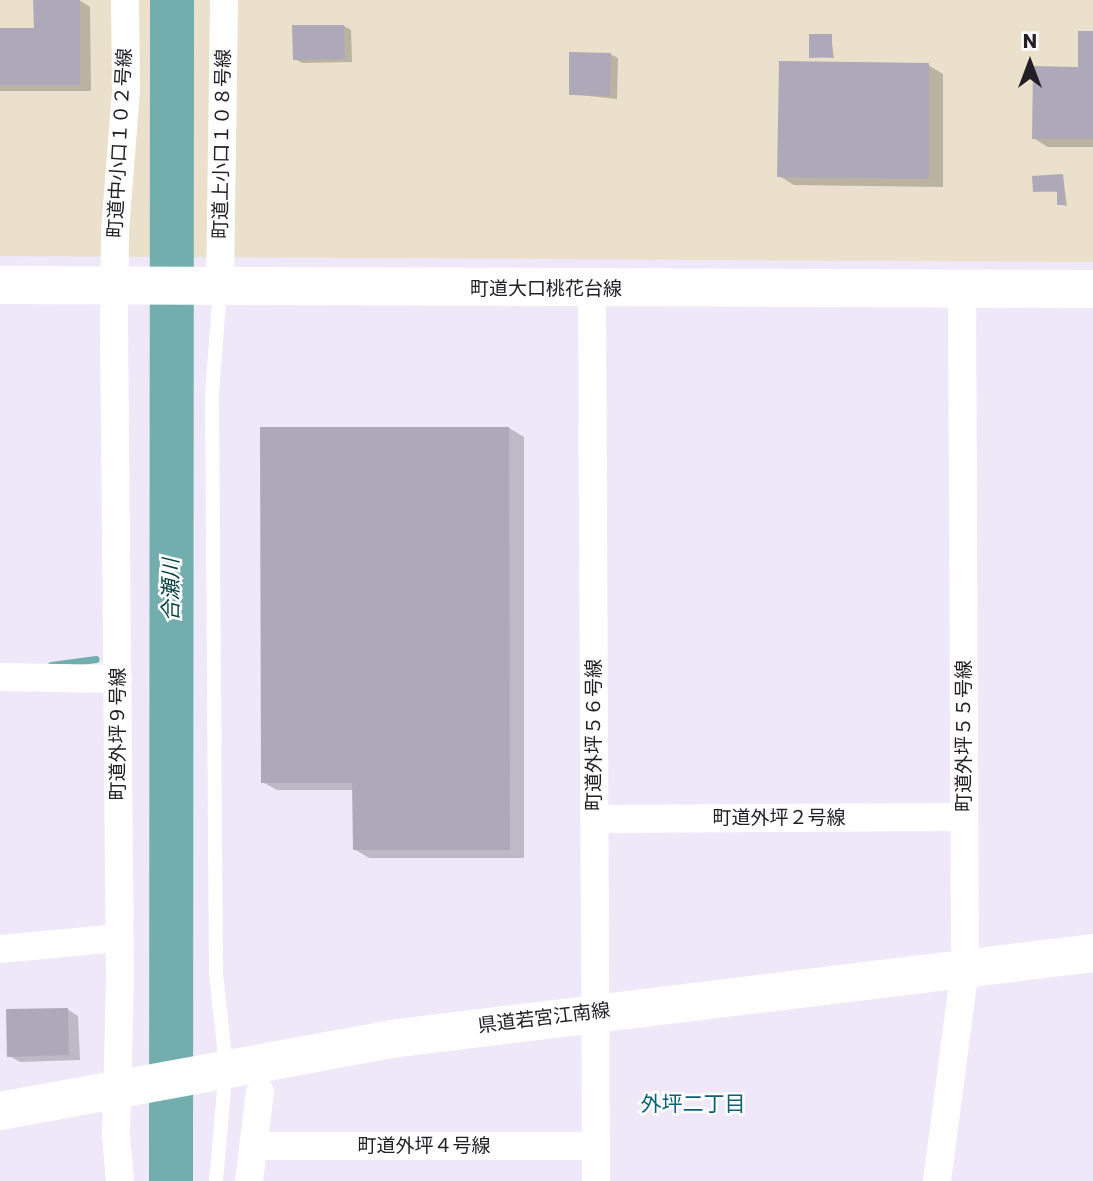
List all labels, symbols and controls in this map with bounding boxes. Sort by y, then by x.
north arrow [995,28,1065,98]
text: N [1023,28,1037,55]
street label: 町道中小口１０２号線 [104,48,136,238]
street label: 町道上小口１０８号線 [209,49,235,239]
street label: 町道大口桃花台線 [470,278,622,300]
water label: 合瀬川 [158,559,184,621]
street label: 町道外坪５６号線 [583,659,605,811]
street label: 町道外坪５５号線 [953,660,975,812]
street label: 町道外坪９号線 [107,668,129,800]
street label: 町道外坪２号線 [713,807,845,829]
street label: 県道若宮江南線 [477,999,611,1037]
district label: 外坪二丁目 [641,1091,745,1117]
street label: 町道外坪４号線 [358,1135,490,1157]

